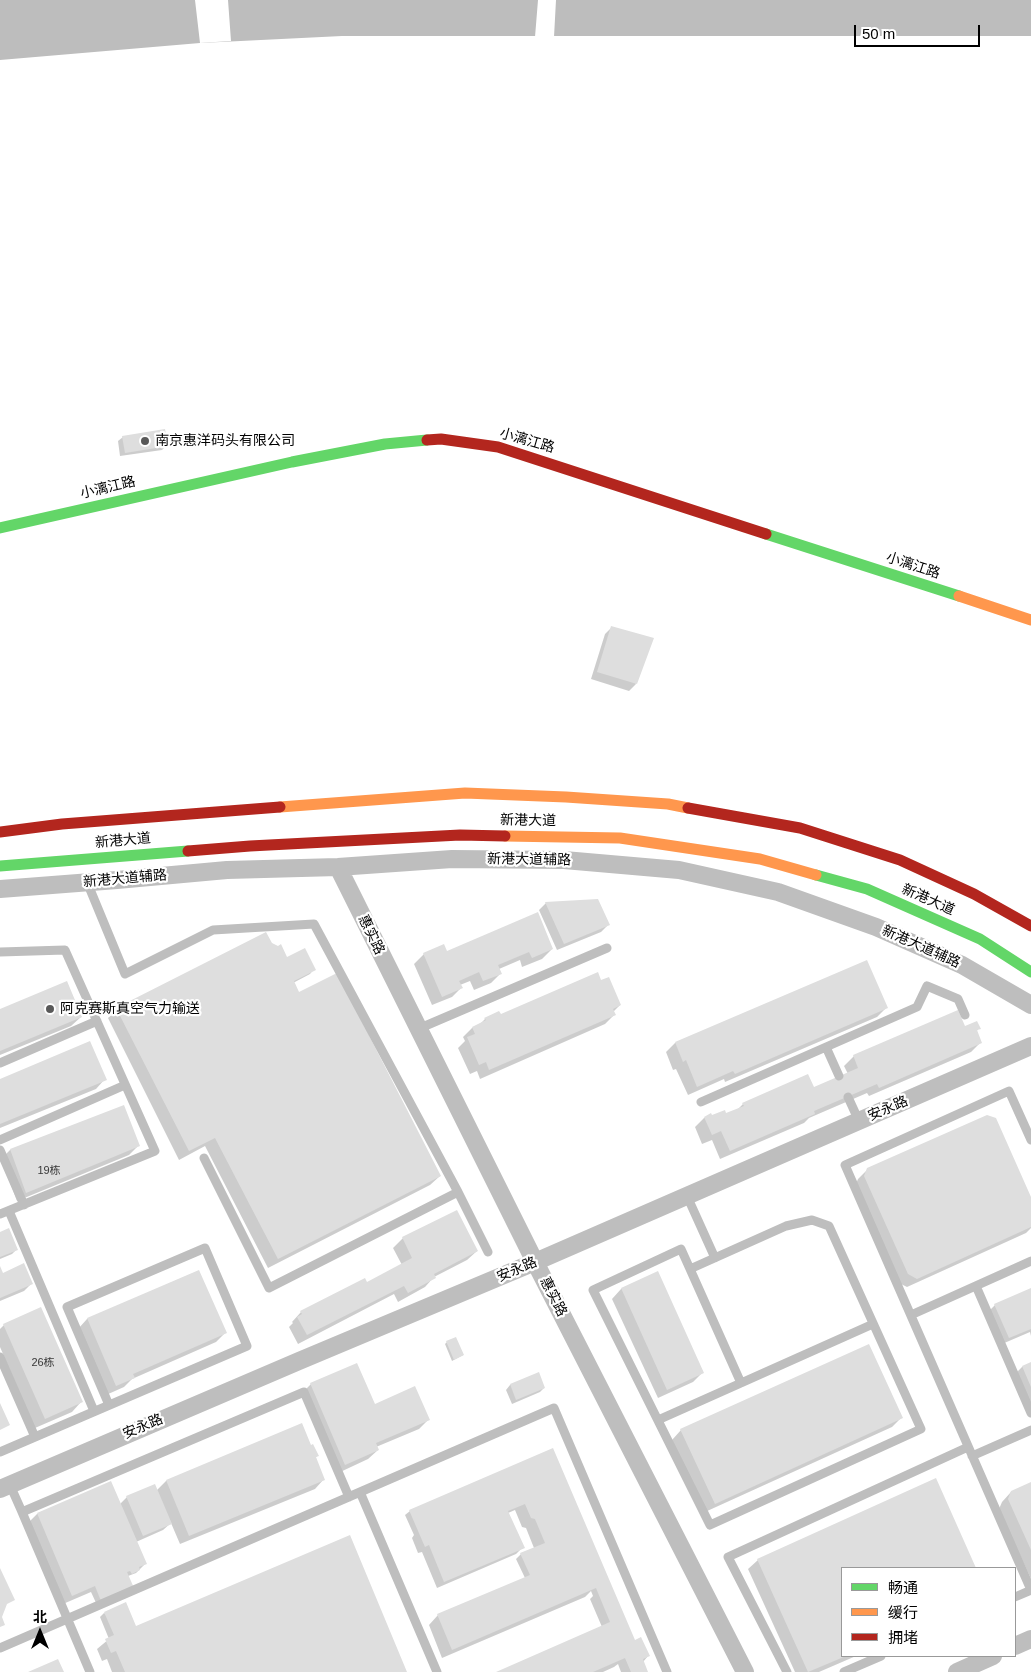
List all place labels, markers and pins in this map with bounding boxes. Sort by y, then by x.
place label: 南京惠洋码头有限公司 [155,433,295,449]
marker: 南京惠洋码头有限公司 [139,435,151,447]
place label: 阿克赛斯真空气力输送 [60,1001,200,1017]
marker: 阿克赛斯真空气力输送 [44,1003,56,1015]

